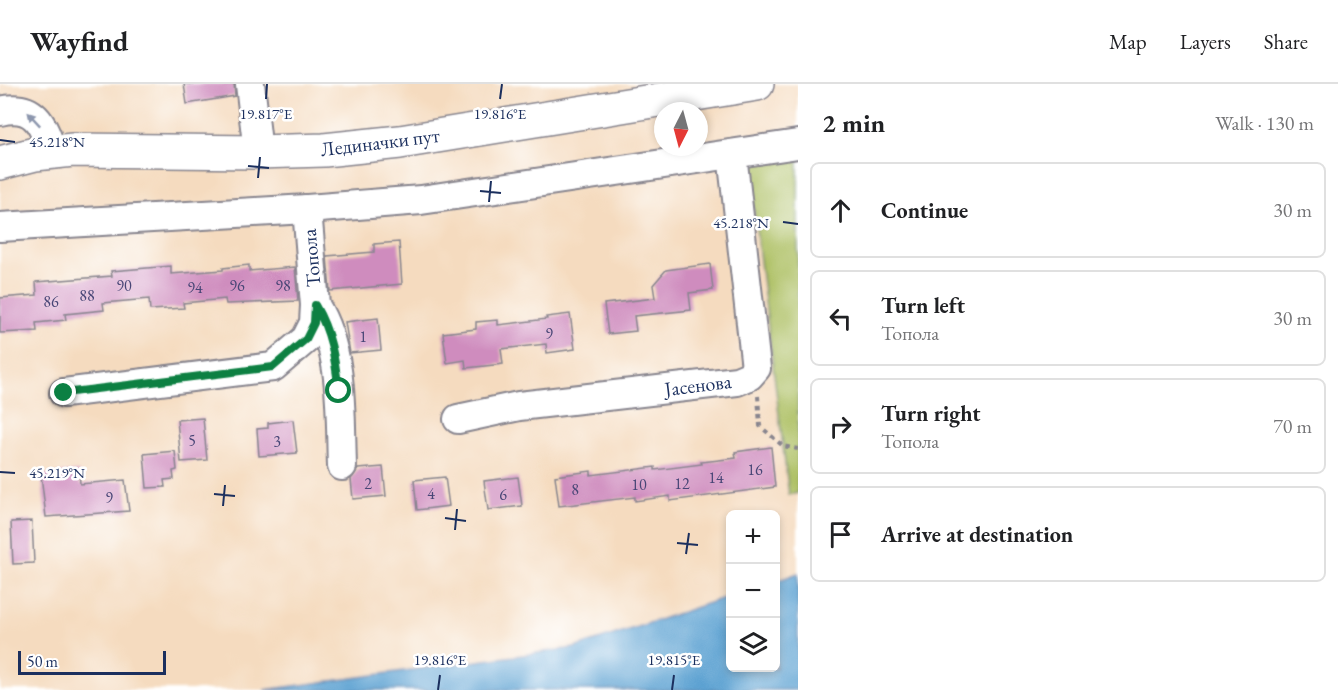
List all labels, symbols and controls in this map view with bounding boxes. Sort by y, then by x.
text: Wayfind [30,23,128,59]
text: Map [1109,28,1147,55]
text: Layers [1180,28,1231,55]
text: Share [1264,28,1308,55]
north arrow [654,102,708,156]
text: 19.817°E [240,104,293,123]
text: 19.816°E [474,104,527,123]
text: 2 min [822,106,885,140]
text: Walk · 130 m [1215,110,1314,136]
one-way arrow [27,111,41,126]
street label: Лединачки пут [319,122,441,162]
text: 45.218°N [29,132,85,151]
icon: ahead [824,194,857,227]
text: Continue [881,196,968,225]
text: 30 m [1273,197,1312,223]
text: 45.218°N [713,213,769,232]
street label: Топола [296,228,326,288]
house number: 90 [116,275,132,296]
house number: 96 [229,275,245,296]
house number: 98 [275,275,291,296]
house number: 94 [187,277,203,298]
house number: 88 [79,285,95,306]
house number: 86 [43,291,59,312]
text: Turn left [881,291,965,320]
icon: left [824,302,857,335]
text: 30 m [1273,305,1312,331]
text: Топола [881,320,939,346]
house number: 9 [545,323,553,344]
house number: 1 [359,326,367,347]
street label: Јасенова [661,368,733,402]
route start [325,377,351,403]
route end [50,379,76,405]
text: Turn right [881,399,980,428]
icon: right [824,410,857,443]
text: 70 m [1273,413,1312,439]
text: Топола [881,428,939,454]
house number: 5 [188,430,196,451]
house number: 3 [273,431,281,452]
house number: 16 [747,459,763,480]
text: 45.219°N [29,463,85,482]
house number: 14 [708,467,724,488]
house number: 2 [364,473,372,494]
house number: 12 [674,473,690,494]
house number: 10 [631,474,647,495]
house number: 8 [571,479,579,500]
house number: 4 [427,483,435,504]
house number: 6 [499,484,507,505]
house number: 9 [105,487,113,508]
map controls [726,510,780,672]
button: + [726,510,780,564]
icon: arrive [824,518,857,551]
text: Arrive at destination [881,520,1073,549]
button: − [726,564,780,618]
button: layers [726,618,780,672]
scale bar [18,648,166,676]
text: 19.816°E [414,650,467,669]
text: 19.815°E [648,650,701,669]
text: 50 m [27,651,58,672]

